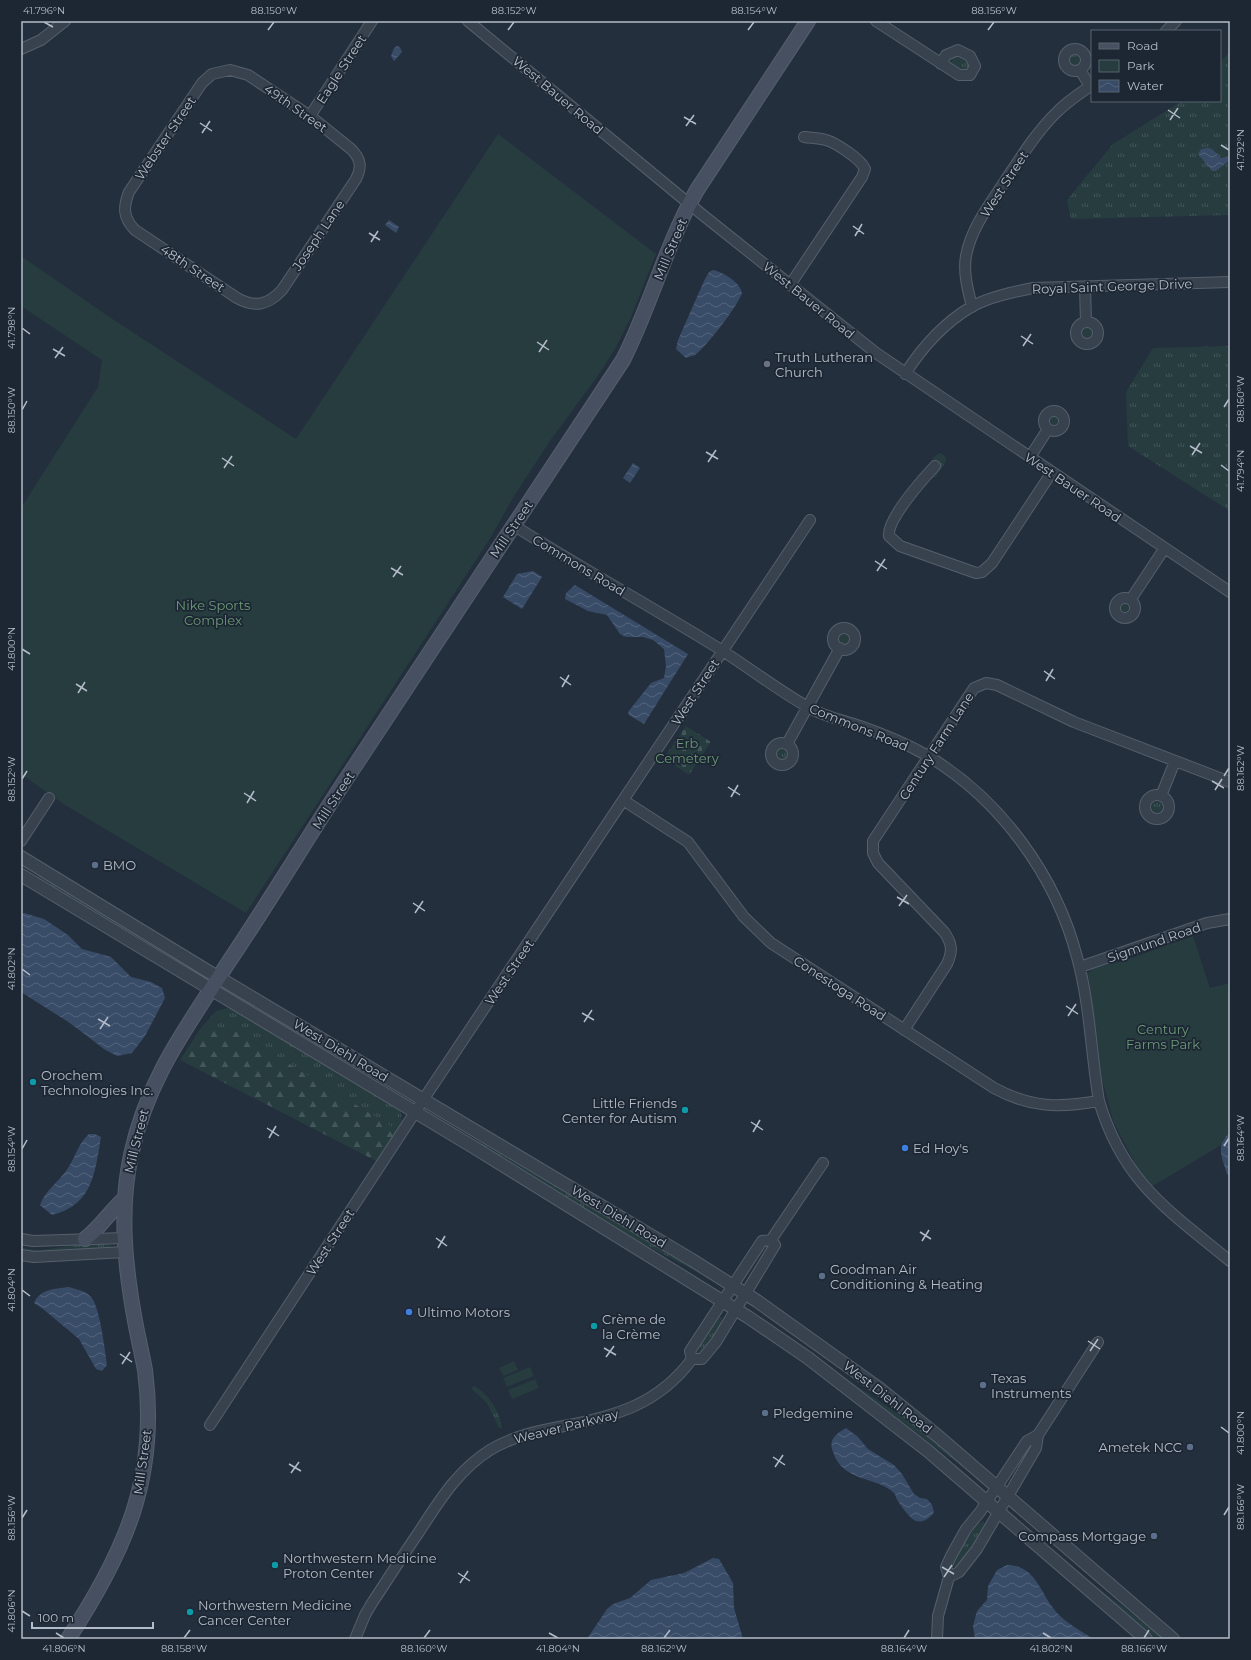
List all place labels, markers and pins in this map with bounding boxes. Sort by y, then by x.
place label: Truth Lutheran Church [775,349,873,380]
marker: Truth Lutheran Church [762,359,772,369]
place label: BMO [103,857,136,873]
marker: BMO [90,860,100,870]
place label: Orochem Technologies Inc. [41,1067,153,1098]
marker: Orochem Technologies Inc. [28,1077,38,1087]
place label: Little Friends Center for Autism [562,1095,677,1126]
marker: Little Friends Center for Autism [680,1105,690,1115]
place label: Ed Hoy's [913,1140,968,1156]
marker: Ed Hoy's [900,1143,910,1153]
place label: Goodman Air Conditioning & Heating [830,1261,983,1292]
marker: Goodman Air Conditioning & Heating [817,1271,827,1281]
place label: Ultimo Motors [417,1304,510,1320]
marker: Ultimo Motors [404,1307,414,1317]
place label: Crème de la Crème [602,1311,666,1342]
marker: Crème de la Crème [589,1321,599,1331]
place label: Texas Instruments [991,1370,1071,1401]
marker: Texas Instruments [978,1380,988,1390]
place label: Pledgemine [773,1405,853,1421]
marker: Pledgemine [760,1408,770,1418]
place label: Ametek NCC [1098,1439,1182,1455]
marker: Ametek NCC [1185,1442,1195,1452]
place label: Compass Mortgage [1018,1528,1146,1544]
marker: Compass Mortgage [1149,1531,1159,1541]
place label: Northwestern Medicine Proton Center [283,1550,437,1581]
marker: Northwestern Medicine Proton Center [270,1560,280,1570]
place label: Northwestern Medicine Cancer Center [198,1597,352,1628]
marker: Northwestern Medicine Cancer Center [185,1607,195,1617]

